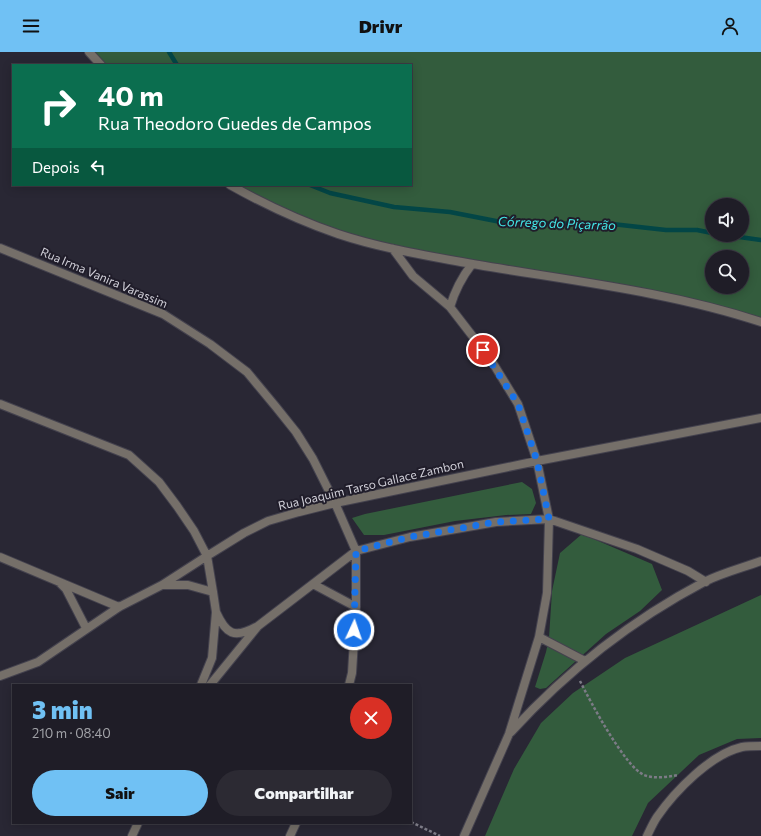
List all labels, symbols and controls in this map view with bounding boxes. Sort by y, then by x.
icon: menu [20,15,42,37]
text: Drivr [359,15,402,37]
icon: person [719,15,741,37]
text: 40 m [98,78,164,112]
icon: right [32,80,84,132]
text: Rua Theodoro Guedes de Campos [98,112,372,134]
icon: left [87,156,109,178]
text: Depois [32,158,79,176]
map controls [705,198,749,294]
button: sound [705,198,749,242]
water label: Córrego do Piçarrão [498,213,617,233]
street label: Rua Irma Vanira Varassim [39,244,170,310]
button: search [705,250,749,294]
pin [466,333,500,367]
icon: arrive [472,339,494,361]
street label: Rua Joaquim Tarso Gallace Zambon [277,456,465,513]
position arrow [333,609,375,651]
text: 3 min [32,695,93,724]
button: close [350,697,392,739]
text: 210 m · 08:40 [32,725,111,741]
button: Sair [32,770,208,816]
button: Compartilhar [216,770,392,816]

